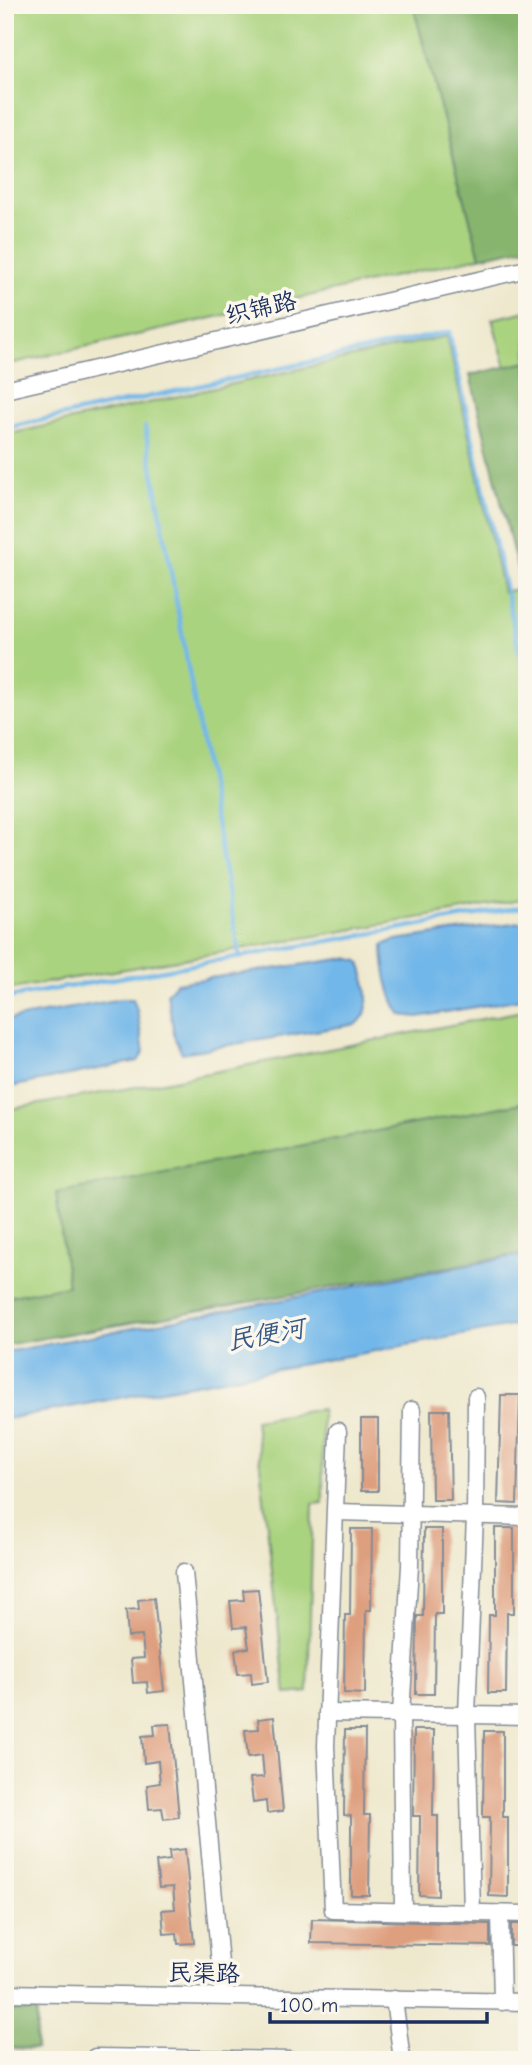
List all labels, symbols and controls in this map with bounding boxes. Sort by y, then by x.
street label: 织锦路 [223,286,299,330]
water label: 民便河 [225,1313,311,1357]
street label: 民渠路 [168,1958,240,1988]
scale bar [270,1981,486,2025]
text: 100 m [280,1993,338,2017]

